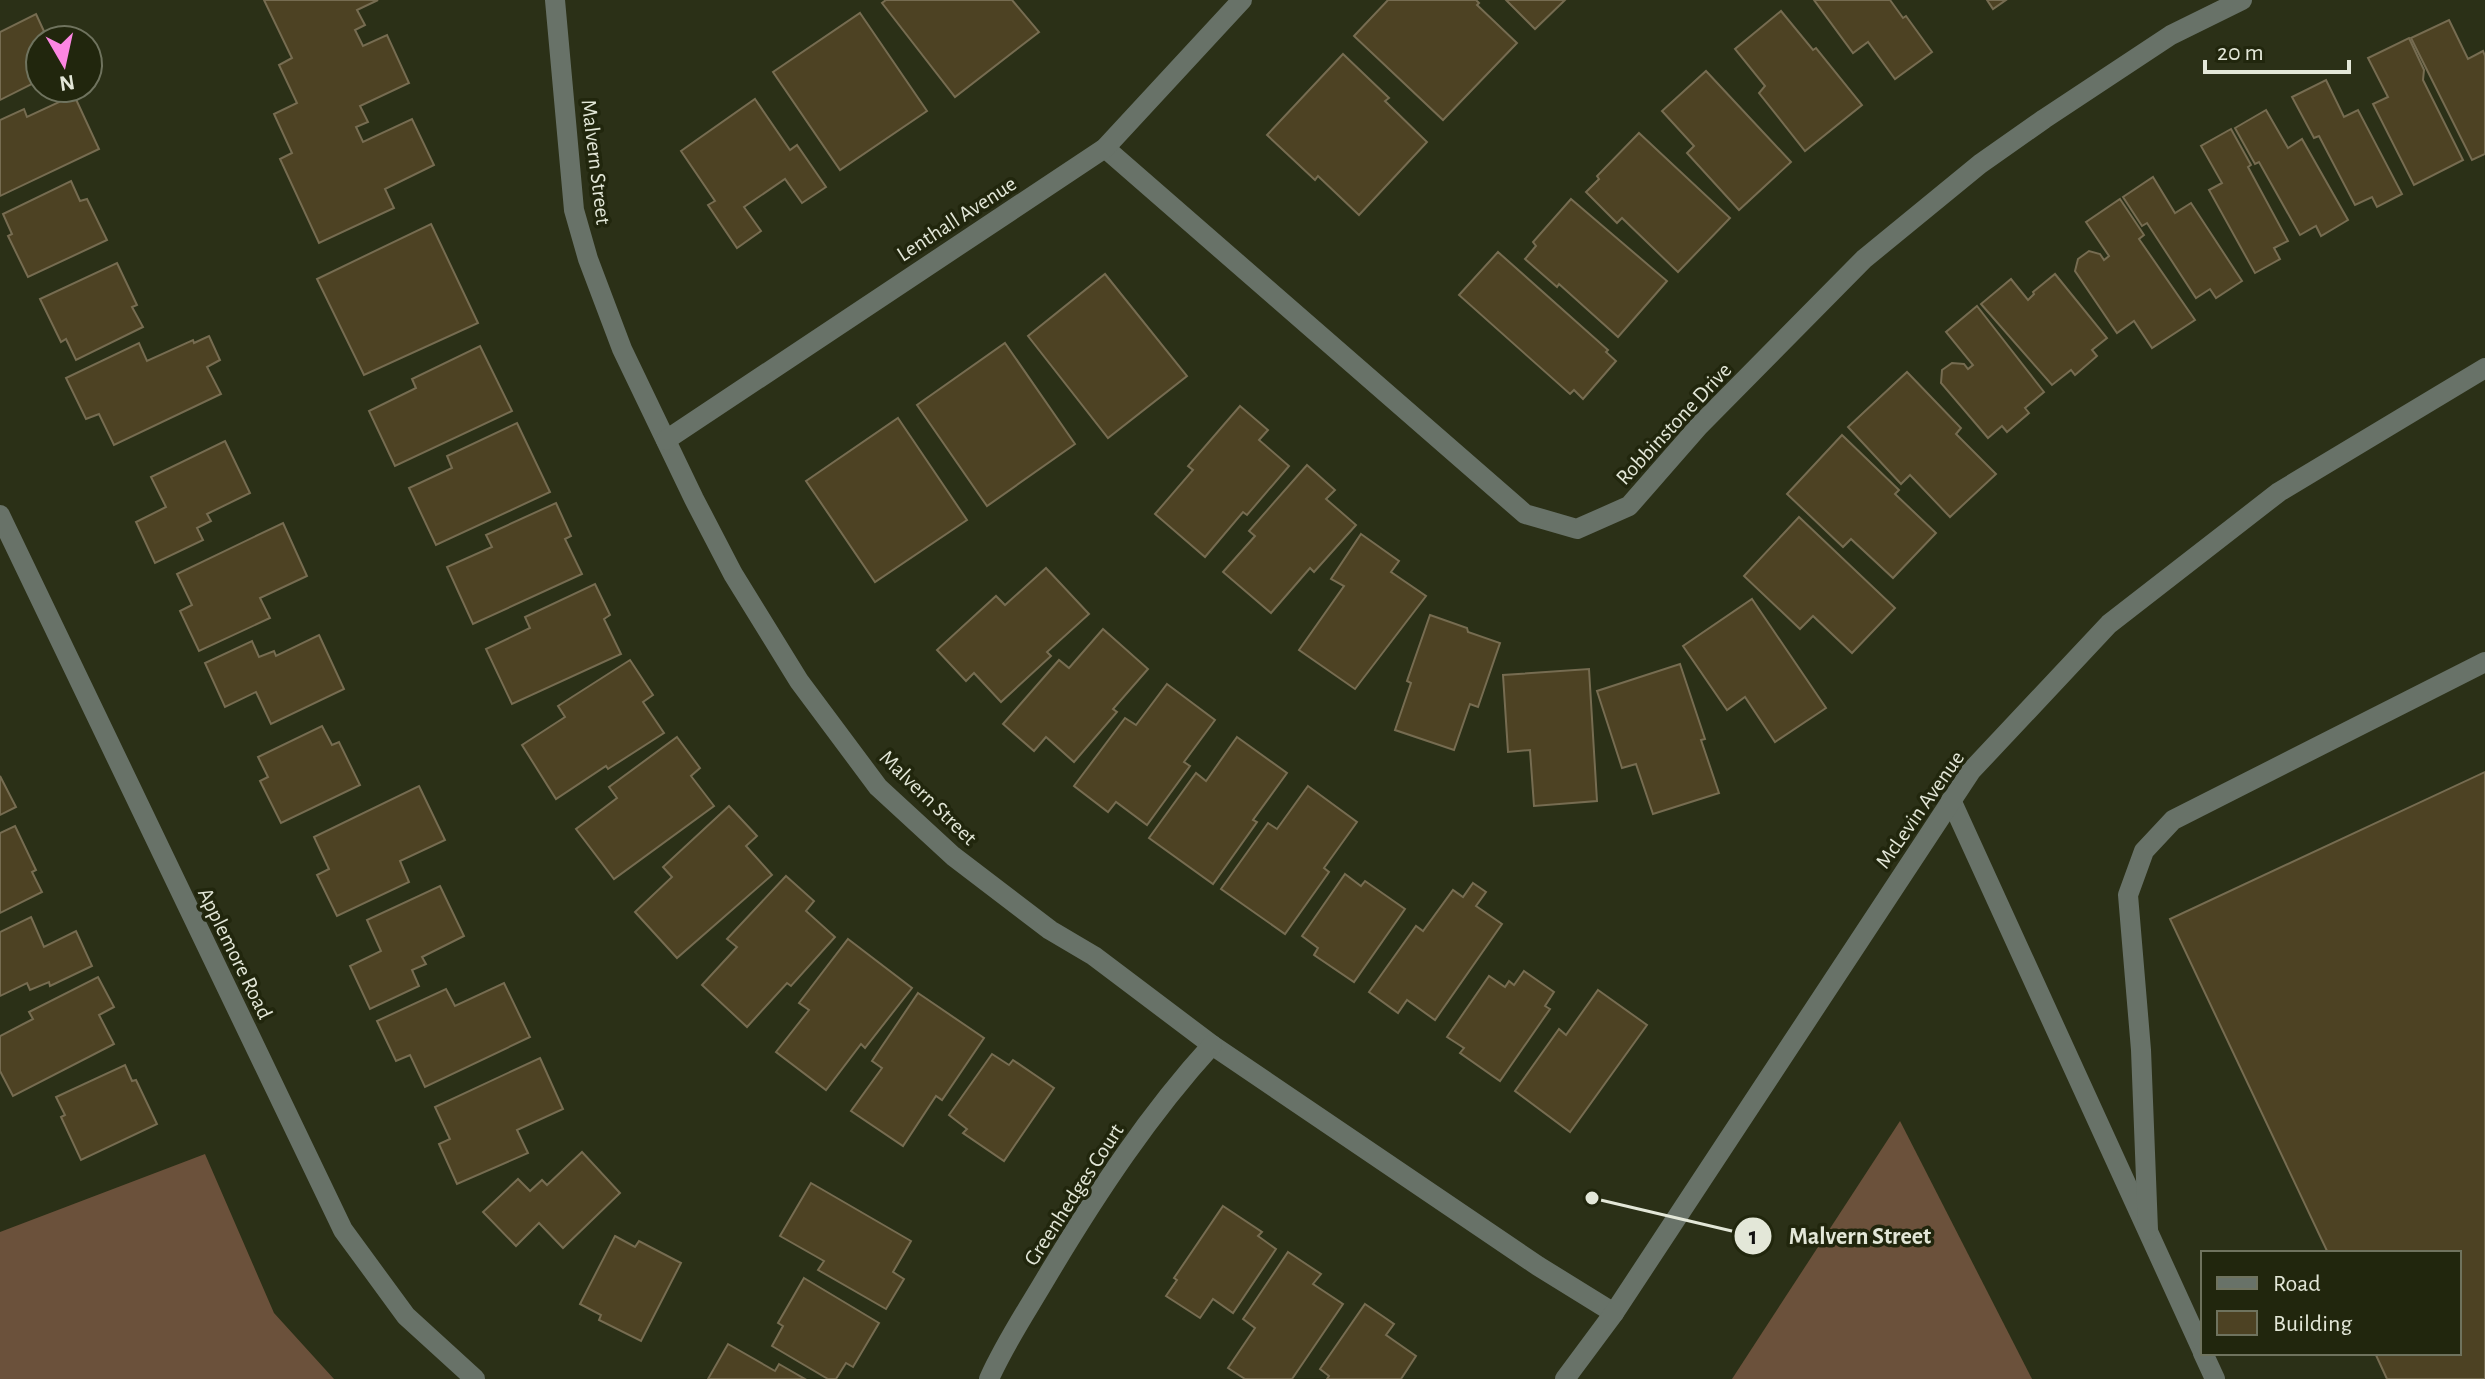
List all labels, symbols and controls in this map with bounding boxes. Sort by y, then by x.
north arrow [24,24,104,104]
scale bar [2205,24,2349,74]
text: 20 m [2217,41,2264,65]
text: N [58,71,76,95]
street label: Malvern Street [577,98,615,226]
street label: Lenthall Avenue [893,172,1020,266]
street label: Robbinstone Drive [1612,358,1736,489]
street label: Malvern Street [875,746,981,849]
street label: McLevin Avenue [1871,747,1968,872]
street label: Applemore Road [194,884,276,1023]
street label: Greenhedges Court [1020,1120,1128,1269]
callout: Malvern Street [1733,1212,1947,1260]
text: 1 [1749,1225,1757,1249]
text: Malvern Street [1789,1225,1931,1249]
legend [2201,1251,2461,1355]
text: Road [2273,1272,2321,1296]
text: Building [2273,1312,2352,1336]

